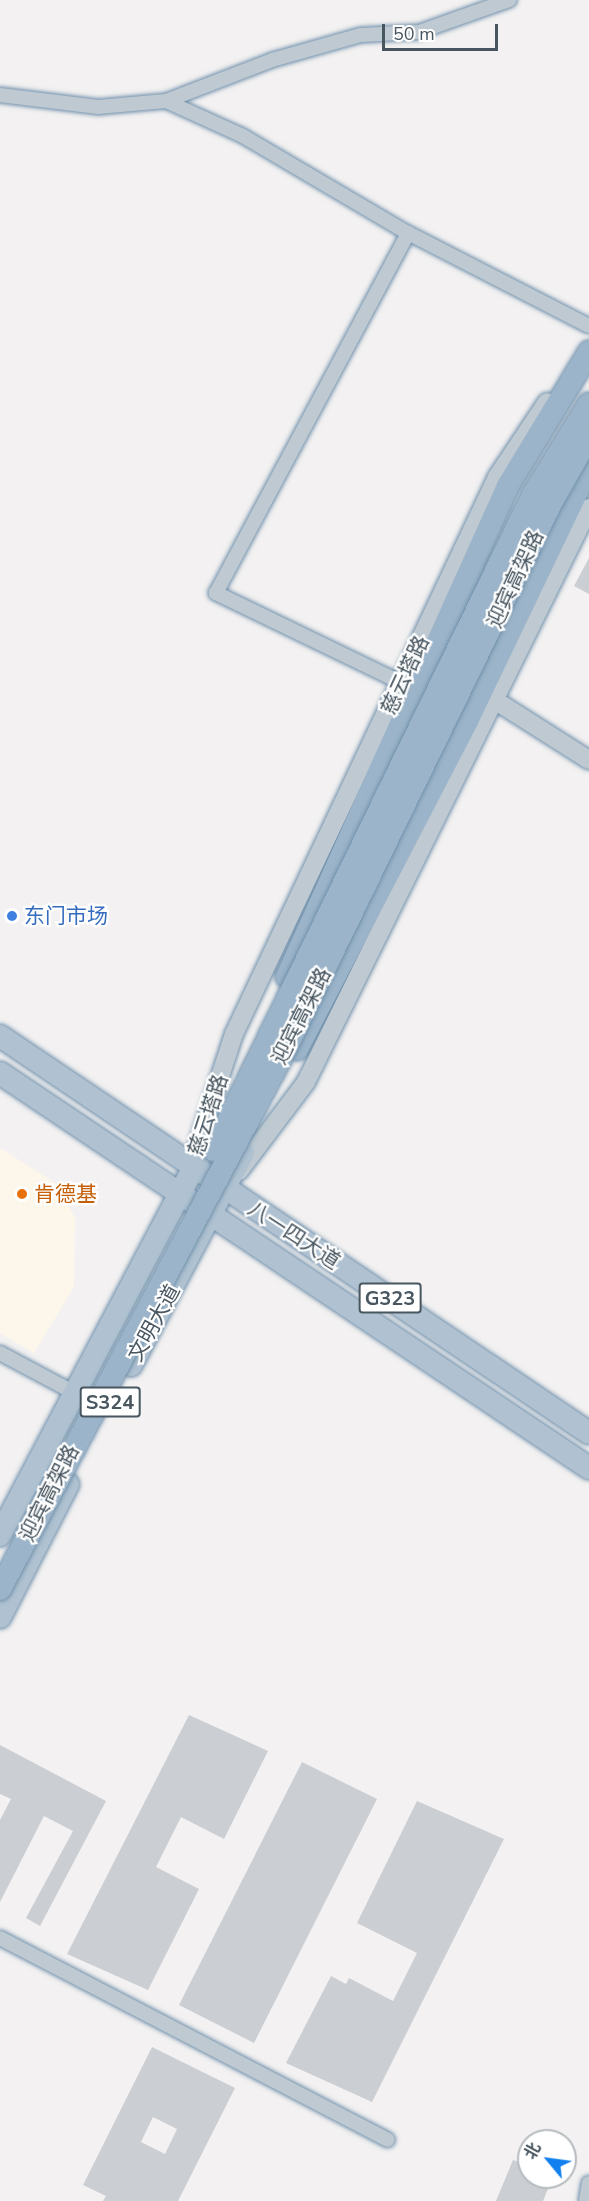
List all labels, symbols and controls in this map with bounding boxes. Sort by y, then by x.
scale bar [385,12,500,50]
text: 50 m [393,22,435,46]
street label: 迎宾高架路 [481,526,549,632]
street label: 慈云塔路 [376,632,434,718]
place label: 东门市场 [24,903,108,929]
marker: 东门市场 [5,909,19,923]
street label: 迎宾高架路 [266,964,336,1068]
street label: 慈云塔路 [183,1071,233,1159]
place label: 肯德基 [34,1181,97,1207]
marker: 肯德基 [15,1187,29,1201]
street label: 八一四大道 [243,1196,345,1274]
street label: 文明大道 [123,1280,185,1366]
road number: G323 [358,1281,422,1315]
road number: S324 [78,1385,142,1419]
street label: 迎宾高架路 [14,1441,84,1545]
north arrow [517,2129,577,2189]
text: 北 [519,2139,547,2164]

